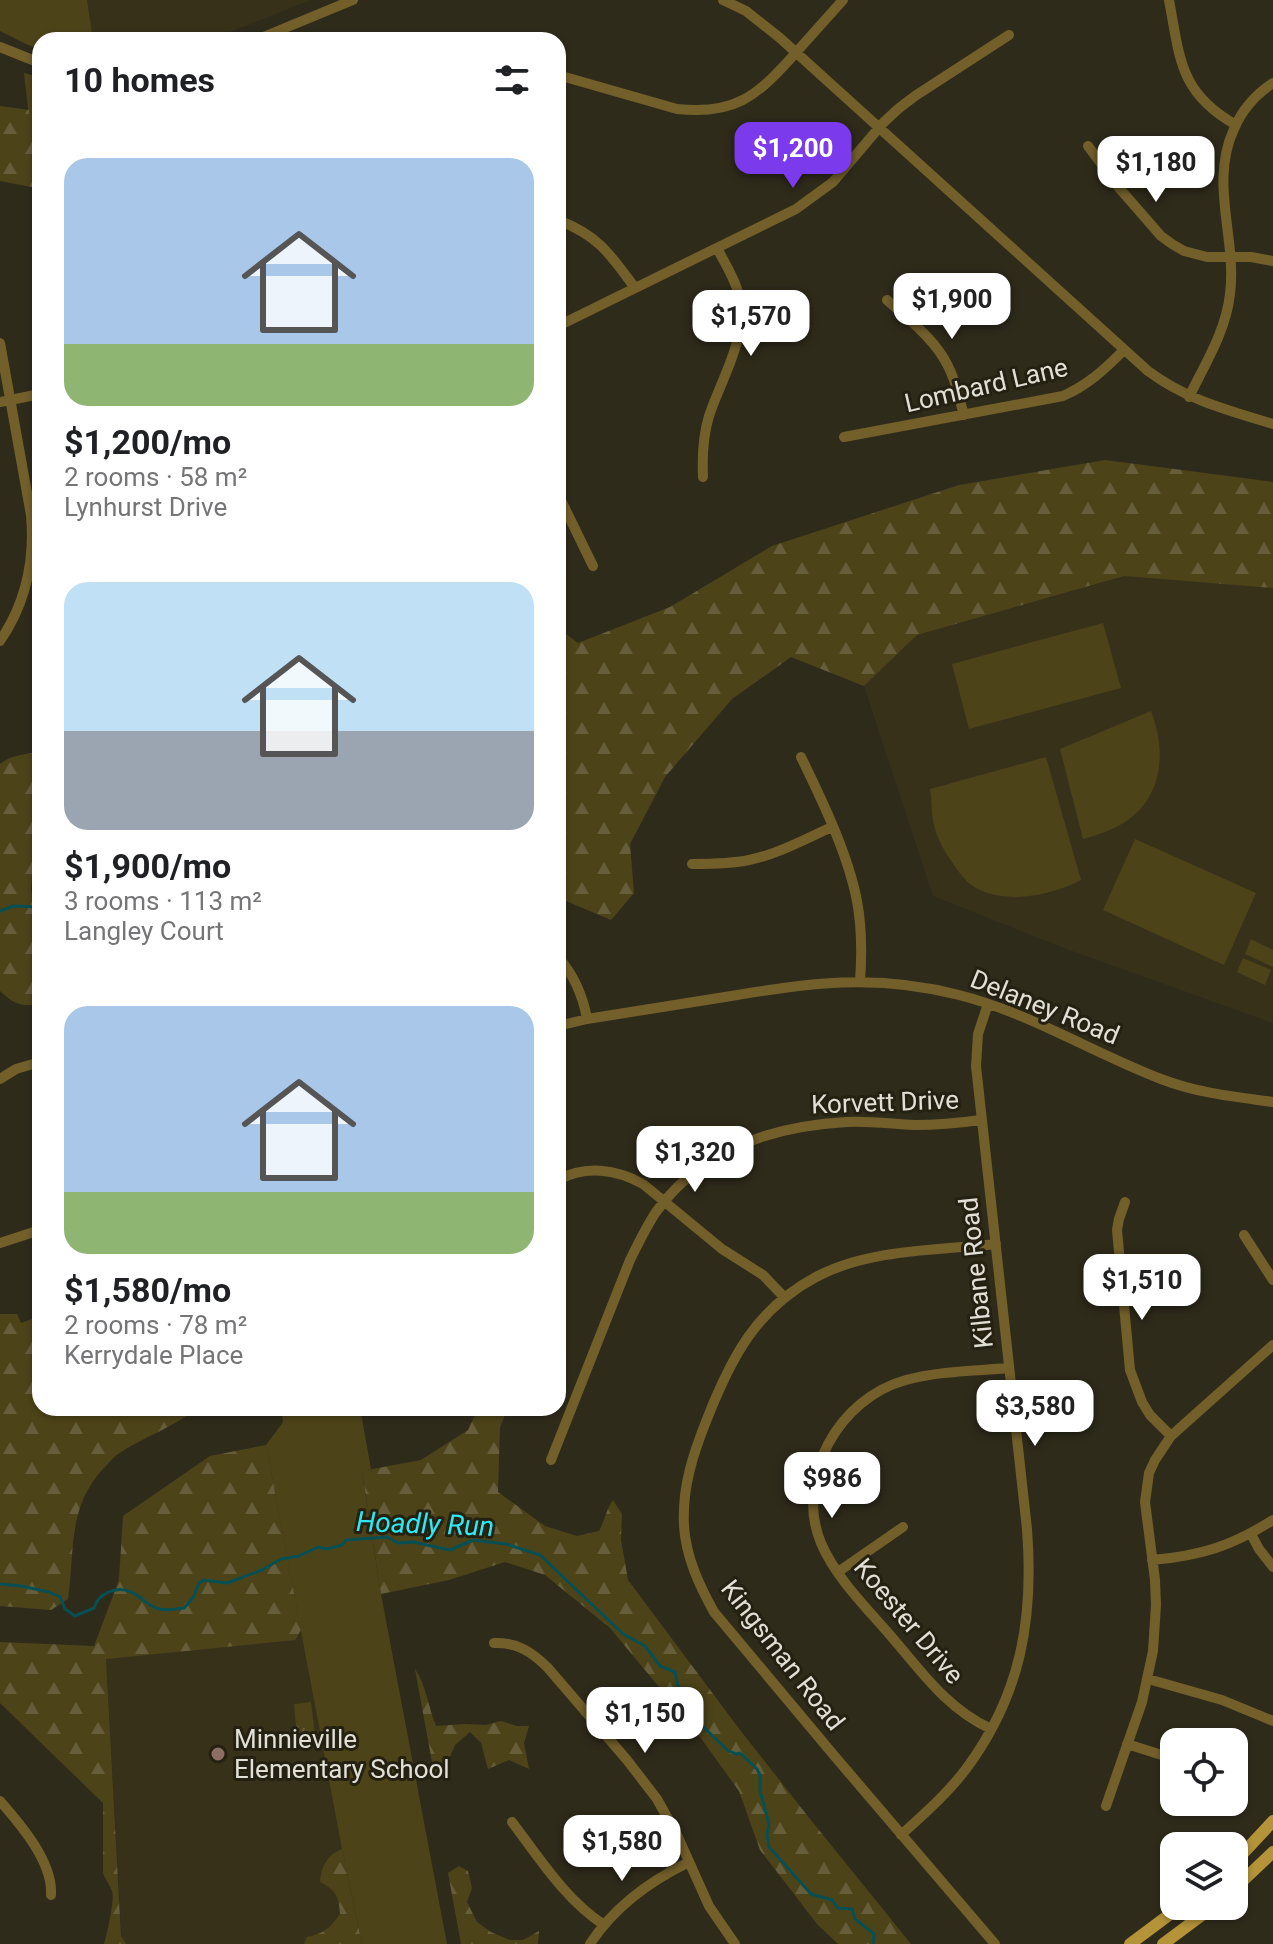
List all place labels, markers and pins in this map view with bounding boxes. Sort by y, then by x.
pin: $1,200 [728,122,858,190]
pin: $1,180 [1091,136,1221,204]
pin: $1,900 [887,273,1017,341]
pin: $1,570 [686,290,816,358]
pin: $1,320 [630,1126,760,1194]
pin: $1,510 [1077,1254,1207,1322]
pin: $3,580 [970,1380,1100,1448]
pin: $986 [785,1452,879,1520]
pin: $1,150 [580,1687,710,1755]
place label: Minnieville Elementary School [234,1724,450,1784]
marker: Minnieville Elementary School [209,1745,227,1763]
pin: $1,580 [557,1815,687,1883]

